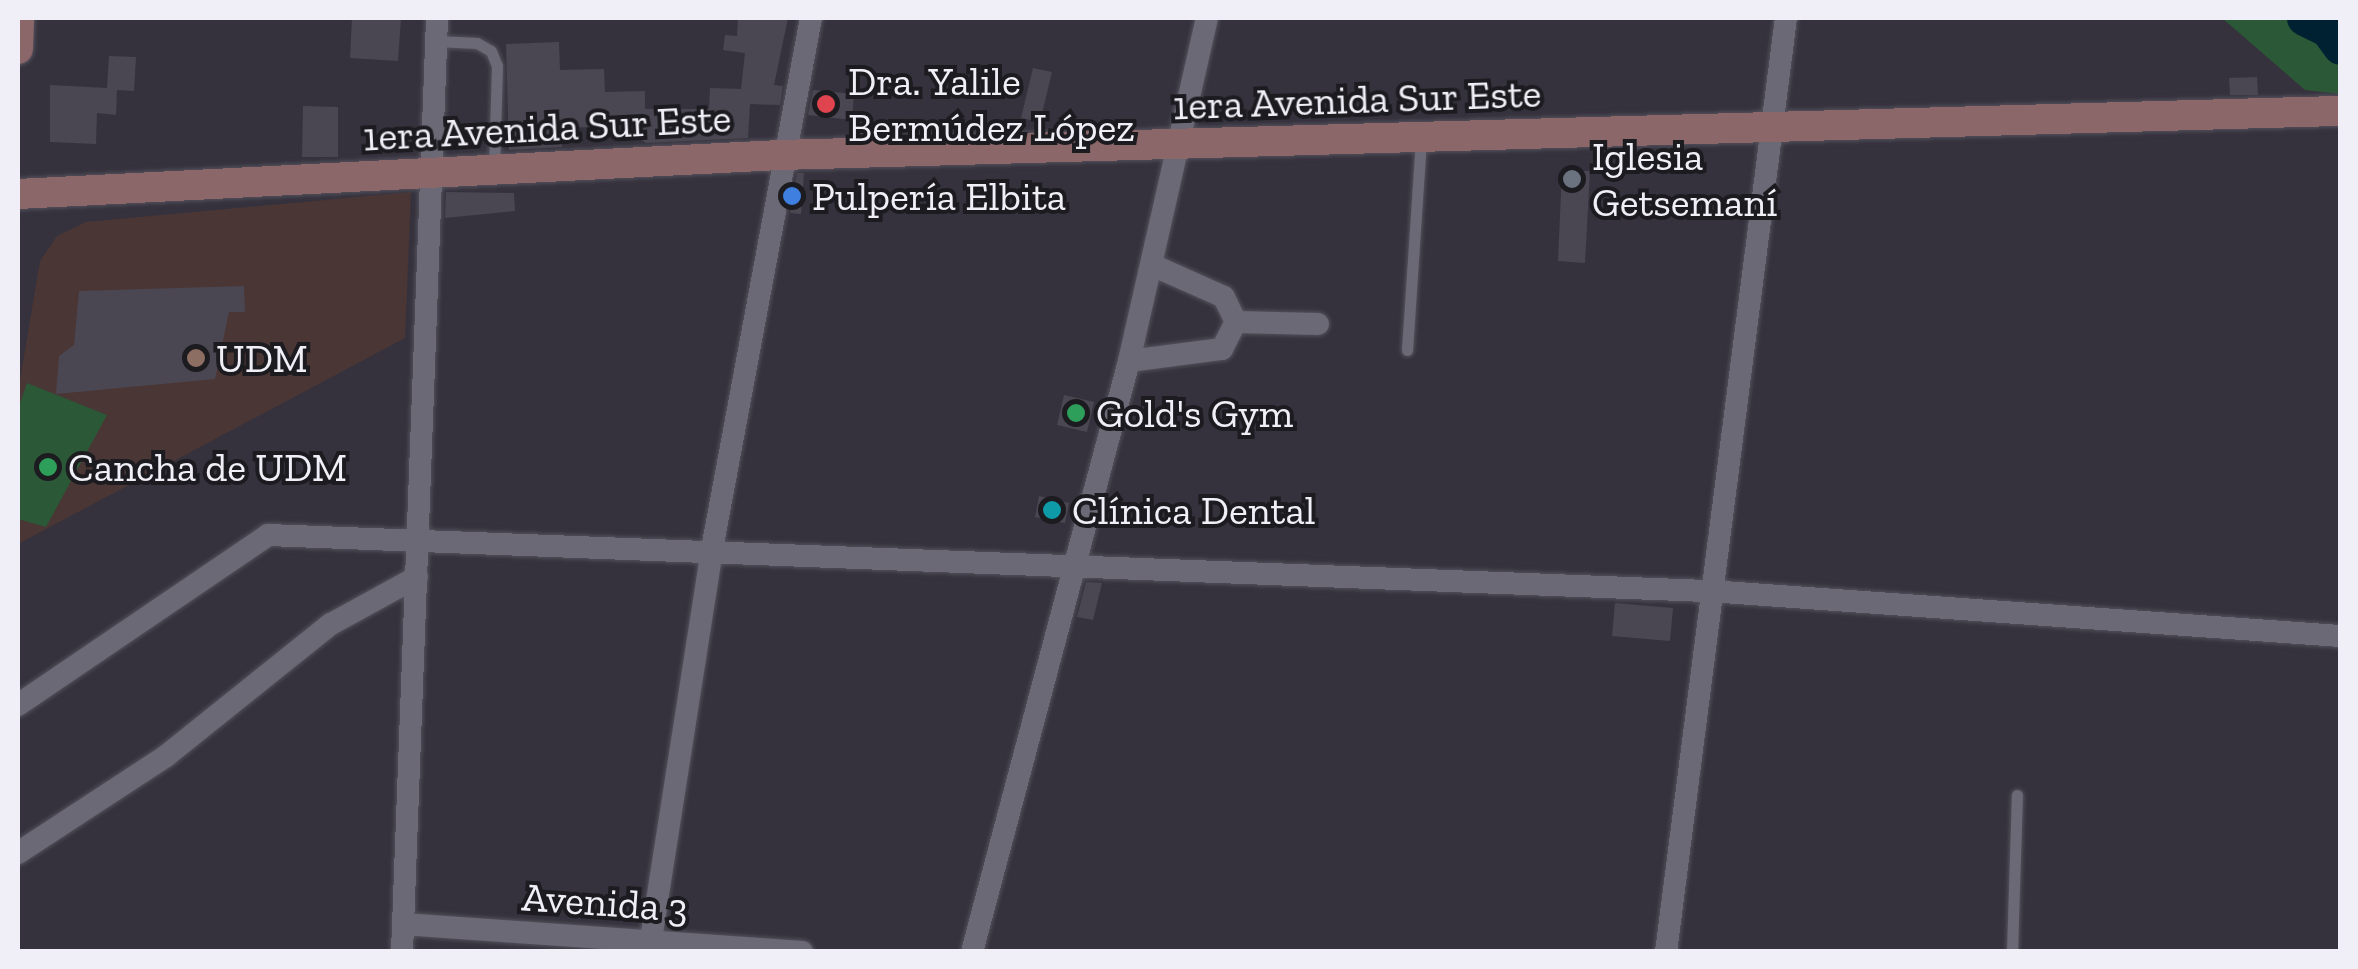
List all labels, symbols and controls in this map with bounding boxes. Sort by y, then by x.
place label: Dra. Yalile Bermúdez López [848,57,1135,151]
street label: 1era Avenida Sur Este [1171,69,1543,129]
marker: Dra. Yalile Bermúdez López [813,91,839,117]
street label: 1era Avenida Sur Este [361,93,733,161]
place label: Iglesia Getsemaní [1592,132,1778,226]
marker: Iglesia Getsemaní [1561,168,1583,190]
place label: Pulpería Elbita [812,172,1066,220]
marker: Pulpería Elbita [781,185,803,207]
place label: UDM [216,334,308,382]
marker: UDM [185,347,207,369]
place label: Gold's Gym [1096,389,1293,437]
marker: Gold's Gym [1065,402,1087,424]
place label: Cancha de UDM [68,443,347,491]
marker: Cancha de UDM [37,456,59,478]
place label: Clínica Dental [1072,486,1315,534]
marker: Clínica Dental [1041,499,1063,521]
street label: Avenida 3 [520,872,690,932]

